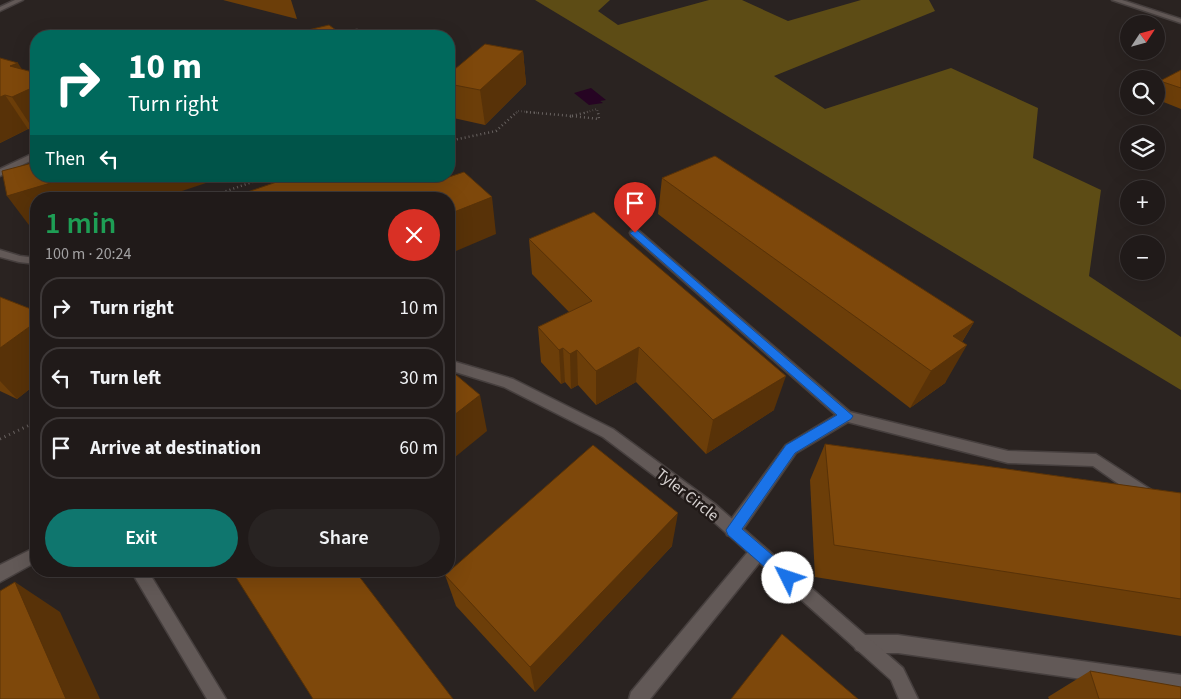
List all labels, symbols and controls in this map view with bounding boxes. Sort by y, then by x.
north arrow [1120,15,1165,60]
map controls [1120,15,1165,280]
text: 10 m [128,42,202,92]
icon: right [45,50,110,115]
button: search [1120,70,1165,115]
text: Turn right [128,88,218,120]
button: layers [1120,125,1165,170]
icon: left [95,145,123,173]
text: Then [45,146,85,173]
button: + [1120,180,1165,225]
pin [614,182,656,233]
icon: arrive [621,189,649,217]
text: 1 min [45,202,116,245]
button: close [388,209,440,261]
button: − [1120,235,1165,280]
text: 100 m · 20:24 [45,243,132,265]
icon: right [47,294,75,322]
text: Turn right [90,295,174,322]
text: 10 m [400,295,438,322]
icon: left [47,364,75,392]
text: Turn left [90,365,161,392]
text: 30 m [400,365,438,392]
icon: arrive [47,434,75,462]
text: Arrive at destination [90,435,261,462]
text: 60 m [400,435,438,462]
street label: Tyler Circle [651,463,723,526]
button: Exit [45,509,238,567]
button: Share [248,509,440,567]
position arrow [761,551,813,603]

